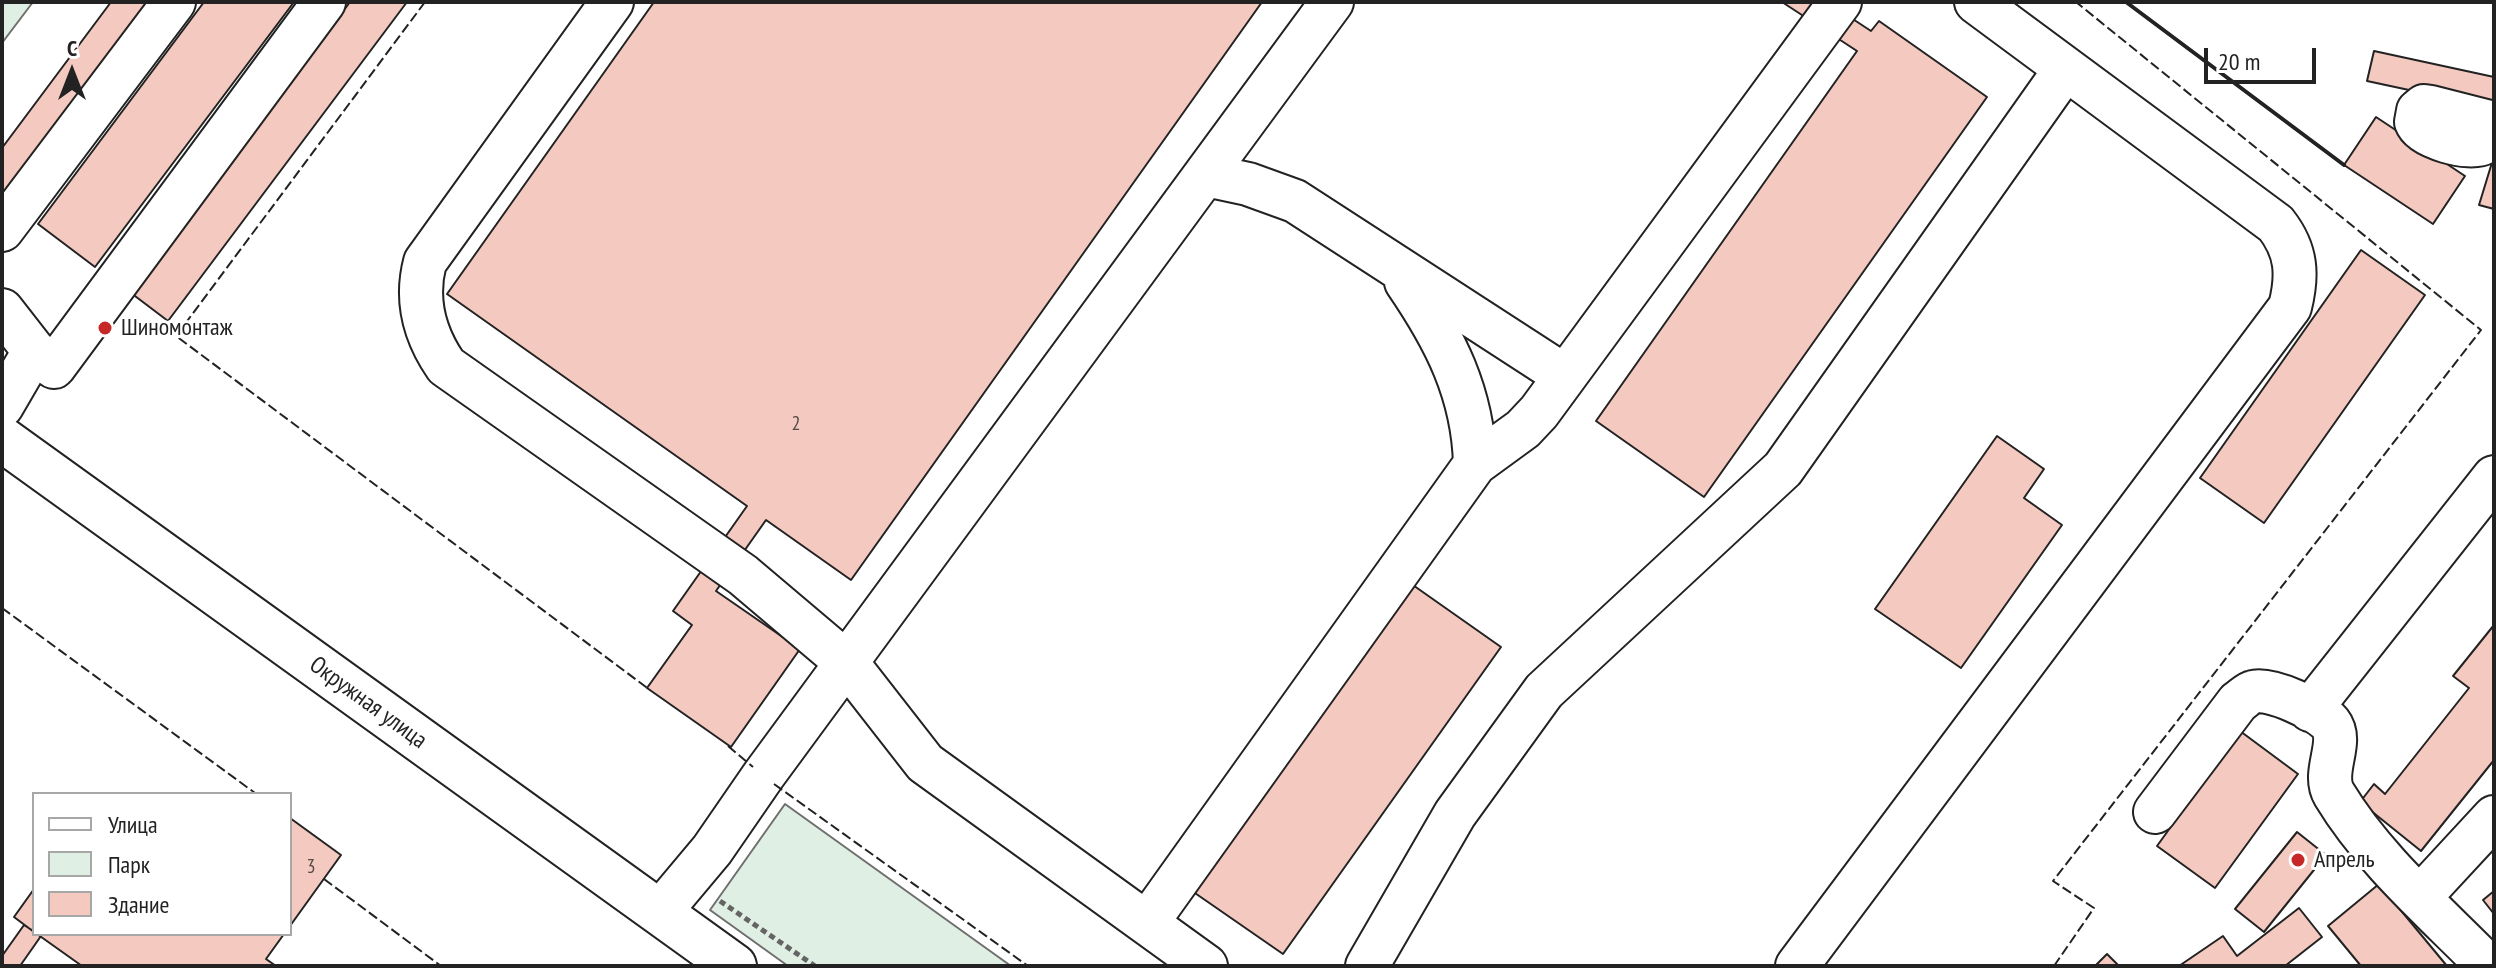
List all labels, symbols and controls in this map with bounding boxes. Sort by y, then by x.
north arrow [32,32,112,112]
scale bar [2208,32,2320,82]
text: С [67,34,77,62]
text: 20 m [2218,46,2260,77]
place label: Шиномонтаж [121,314,233,342]
marker: Шиномонтаж [96,319,114,337]
house number: 2 [792,412,800,436]
street label: Окружная улица [304,651,432,755]
legend [32,792,292,936]
text: Улица [108,809,158,840]
place label: Апрель [2314,846,2374,874]
text: Парк [108,849,150,880]
marker: Апрель [2289,851,2307,869]
house number: 3 [307,855,315,879]
text: Здание [108,889,169,920]

